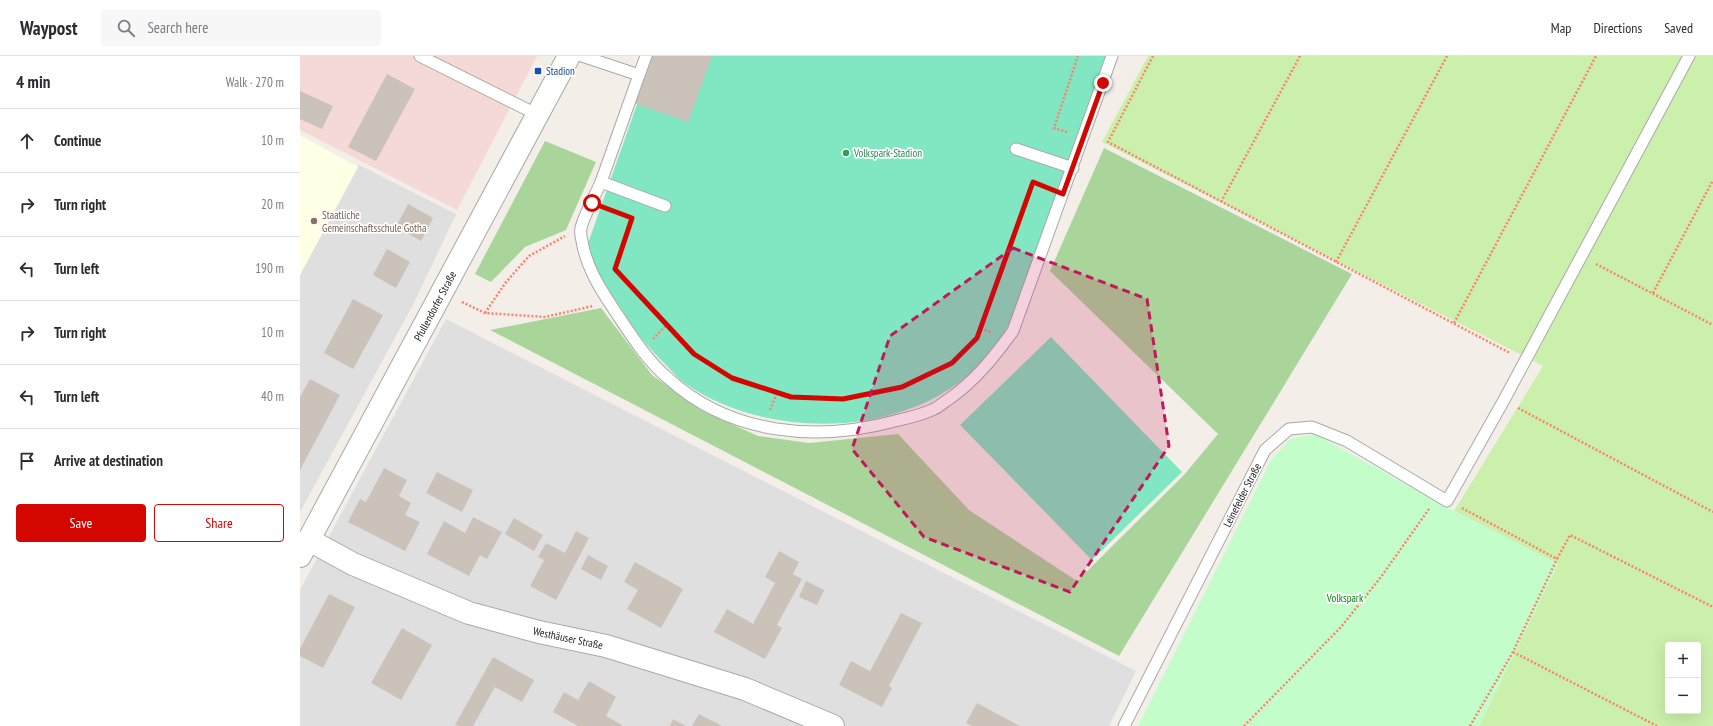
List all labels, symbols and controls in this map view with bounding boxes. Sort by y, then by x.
search box [101,10,381,46]
text: Waypost [20,16,77,40]
icon: search [115,17,137,39]
text: Search here [147,18,208,37]
text: Map [1551,19,1571,37]
text: Directions [1593,19,1642,37]
text: Saved [1664,19,1693,37]
place label: Stadion [546,64,575,78]
marker: Stadion [533,66,543,76]
text: 4 min [16,71,50,93]
text: Walk · 270 m [226,74,284,91]
route end [1094,74,1112,92]
icon: ahead [16,130,38,152]
text: Continue [54,131,101,150]
text: 10 m [261,132,284,149]
place label: Volkspark-Stadion [853,146,922,160]
marker: Volkspark-Stadion [841,148,851,158]
icon: right [16,194,38,216]
route start [583,194,601,212]
text: Turn right [54,195,106,214]
text: 20 m [261,196,284,213]
place label: Staatliche Gemeinschaftsschule Gotha [322,208,426,235]
marker: Staatliche Gemeinschaftsschule Gotha [309,216,319,226]
icon: left [16,258,38,280]
text: Turn left [54,259,99,278]
text: 190 m [255,260,284,277]
street label: Pfullendorfer Straße [411,268,460,343]
icon: right [16,322,38,344]
text: Turn right [54,323,106,342]
text: 10 m [261,324,284,341]
icon: left [16,386,38,408]
text: Turn left [54,387,99,406]
text: 40 m [261,388,284,405]
icon: arrive [16,450,38,472]
text: Arrive at destination [54,451,163,470]
street label: Leinefelder Straße [1220,460,1264,529]
button: Save [16,504,146,542]
button: Share [154,504,284,542]
park label: Volkspark [1326,591,1364,605]
street label: Westhäuser Straße [532,624,605,652]
map controls [1665,642,1701,714]
button: + [1665,642,1701,678]
button: − [1665,678,1701,714]

